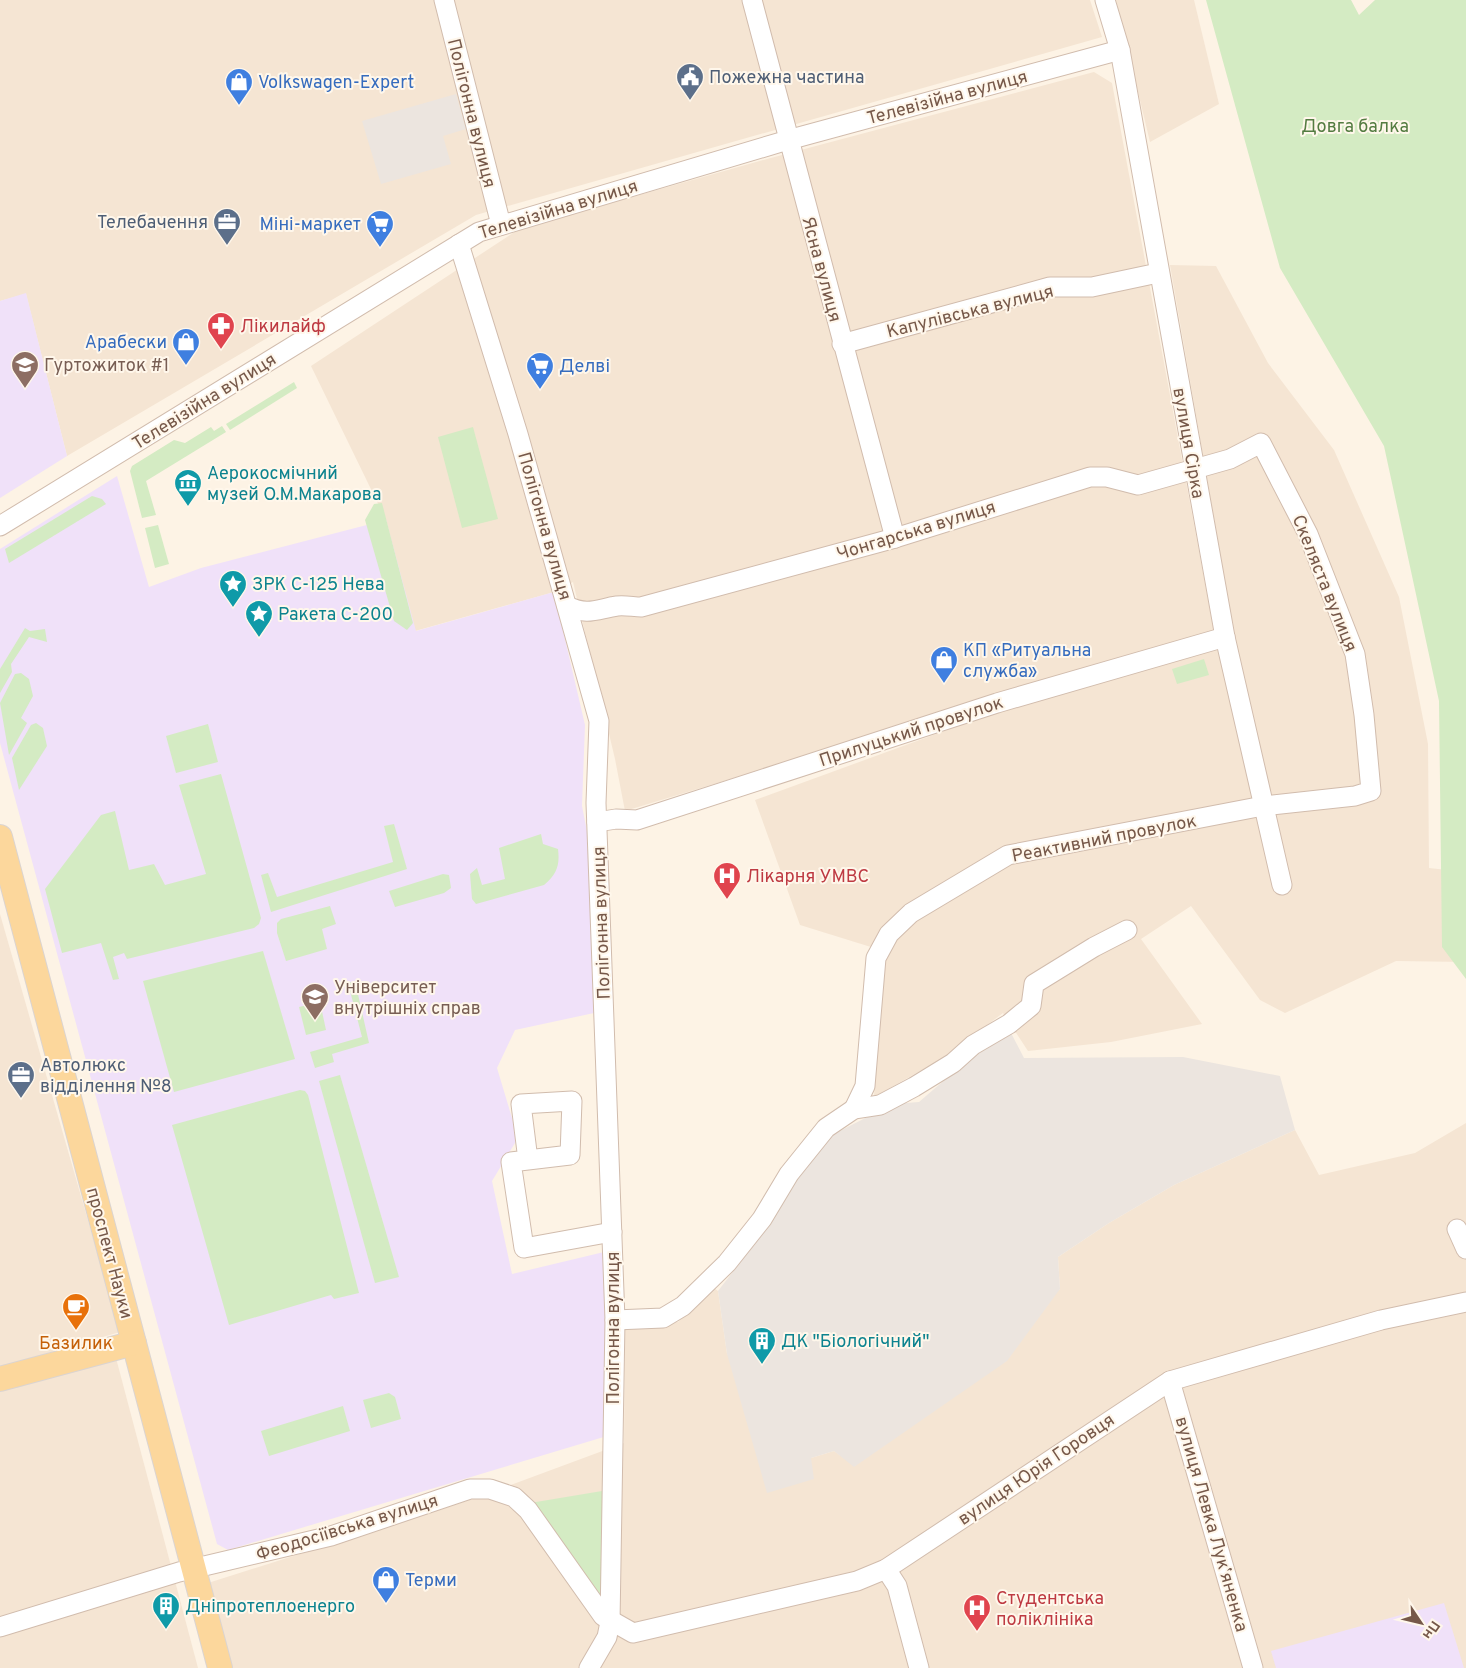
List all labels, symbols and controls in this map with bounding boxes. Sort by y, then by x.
street label: Полігонна вулиця [441,36,500,190]
public building icon: Пожежна частина [675,62,705,101]
street label: Телевізійна вулиця [865,66,1030,131]
shop icon: Volkswagen-Expert [224,67,254,106]
place label: Пожежна частина [709,67,864,90]
place label: Volkswagen-Expert [258,72,414,95]
park label: Довга балка [1301,116,1409,139]
street label: Телевізійна вулиця [476,175,641,246]
office icon: Телебачення [212,207,242,246]
supermarket icon: Міні-маркет [365,209,395,248]
place label: Телебачення [97,212,208,235]
place label: Міні-маркет [259,214,361,237]
street label: Ясна вулиця [795,214,846,325]
street label: Капулівська вулиця [884,281,1056,344]
pharmacy icon: Лікилайф [206,311,236,350]
place label: Лікилайф [240,316,326,339]
shop icon: Арабески [171,327,201,366]
place label: Арабески [85,332,167,355]
street label: Телевізійна вулиця [129,349,281,456]
school or university icon: Гуртожиток #1 [10,350,40,389]
supermarket icon: Делві [525,351,555,390]
place label: Гуртожиток #1 [44,355,169,378]
place label: Делві [559,356,610,379]
street label: вулиця Сірка [1166,386,1209,501]
street label: Полігонна вулиця [511,450,576,603]
place label: Аерокосмічний музей О.М.Макарова [207,463,381,507]
museum icon: Аерокосмічний музей О.М.Макарова [173,468,203,507]
street label: Чонгарська вулиця [834,496,999,567]
street label: Скеляста вулиця [1286,512,1362,655]
place icon: ЗРК С-125 Нева [218,569,248,608]
place label: ЗРК С-125 Нева [252,574,384,597]
place icon: Ракета С-200 [244,599,274,638]
place label: Ракета С-200 [278,604,393,627]
place label: КП «Ритуальна служба» [963,640,1091,684]
shop icon: КП «Ритуальна служба» [929,645,959,684]
street label: Прилуцький провулок [816,692,1006,773]
street label: Реактивний провулок [1010,810,1199,869]
street label: Полігонна вулиця [588,846,617,1000]
hospital icon: Лікарня УМВС [712,861,742,900]
place label: Лікарня УМВС [746,866,869,889]
place label: Університет внутрішніх справ [334,977,481,1021]
school or university icon: Університет внутрішніх справ [300,982,330,1021]
place label: Автолюкс відділення №8 [40,1055,172,1099]
office icon: Автолюкс відділення №8 [6,1060,36,1099]
street label: проспект Науки [80,1185,137,1322]
street label: Полігонна вулиця [603,1251,626,1405]
cafe icon: Базилик [61,1292,91,1331]
building icon: ДК "Біологічний" [747,1326,777,1365]
place label: ДК "Біологічний" [781,1331,929,1354]
place label: Базилик [39,1333,113,1356]
street label: вулиця Юрія Горовця [954,1409,1120,1531]
street label: вулиця Левка Лукʼяненка [1169,1414,1252,1635]
street label: Феодосіївська вулиця [254,1490,441,1567]
shop icon: Терми [371,1565,401,1604]
place label: Терми [405,1570,457,1593]
place label: Студентська поліклініка [996,1588,1104,1632]
building icon: Дніпротеплоенерго [151,1591,181,1630]
hospital icon: Студентська поліклініка [962,1593,992,1632]
place label: Дніпротеплоенерго [185,1596,355,1619]
north arrow [1396,1598,1446,1648]
text: Пн [1418,1617,1443,1642]

